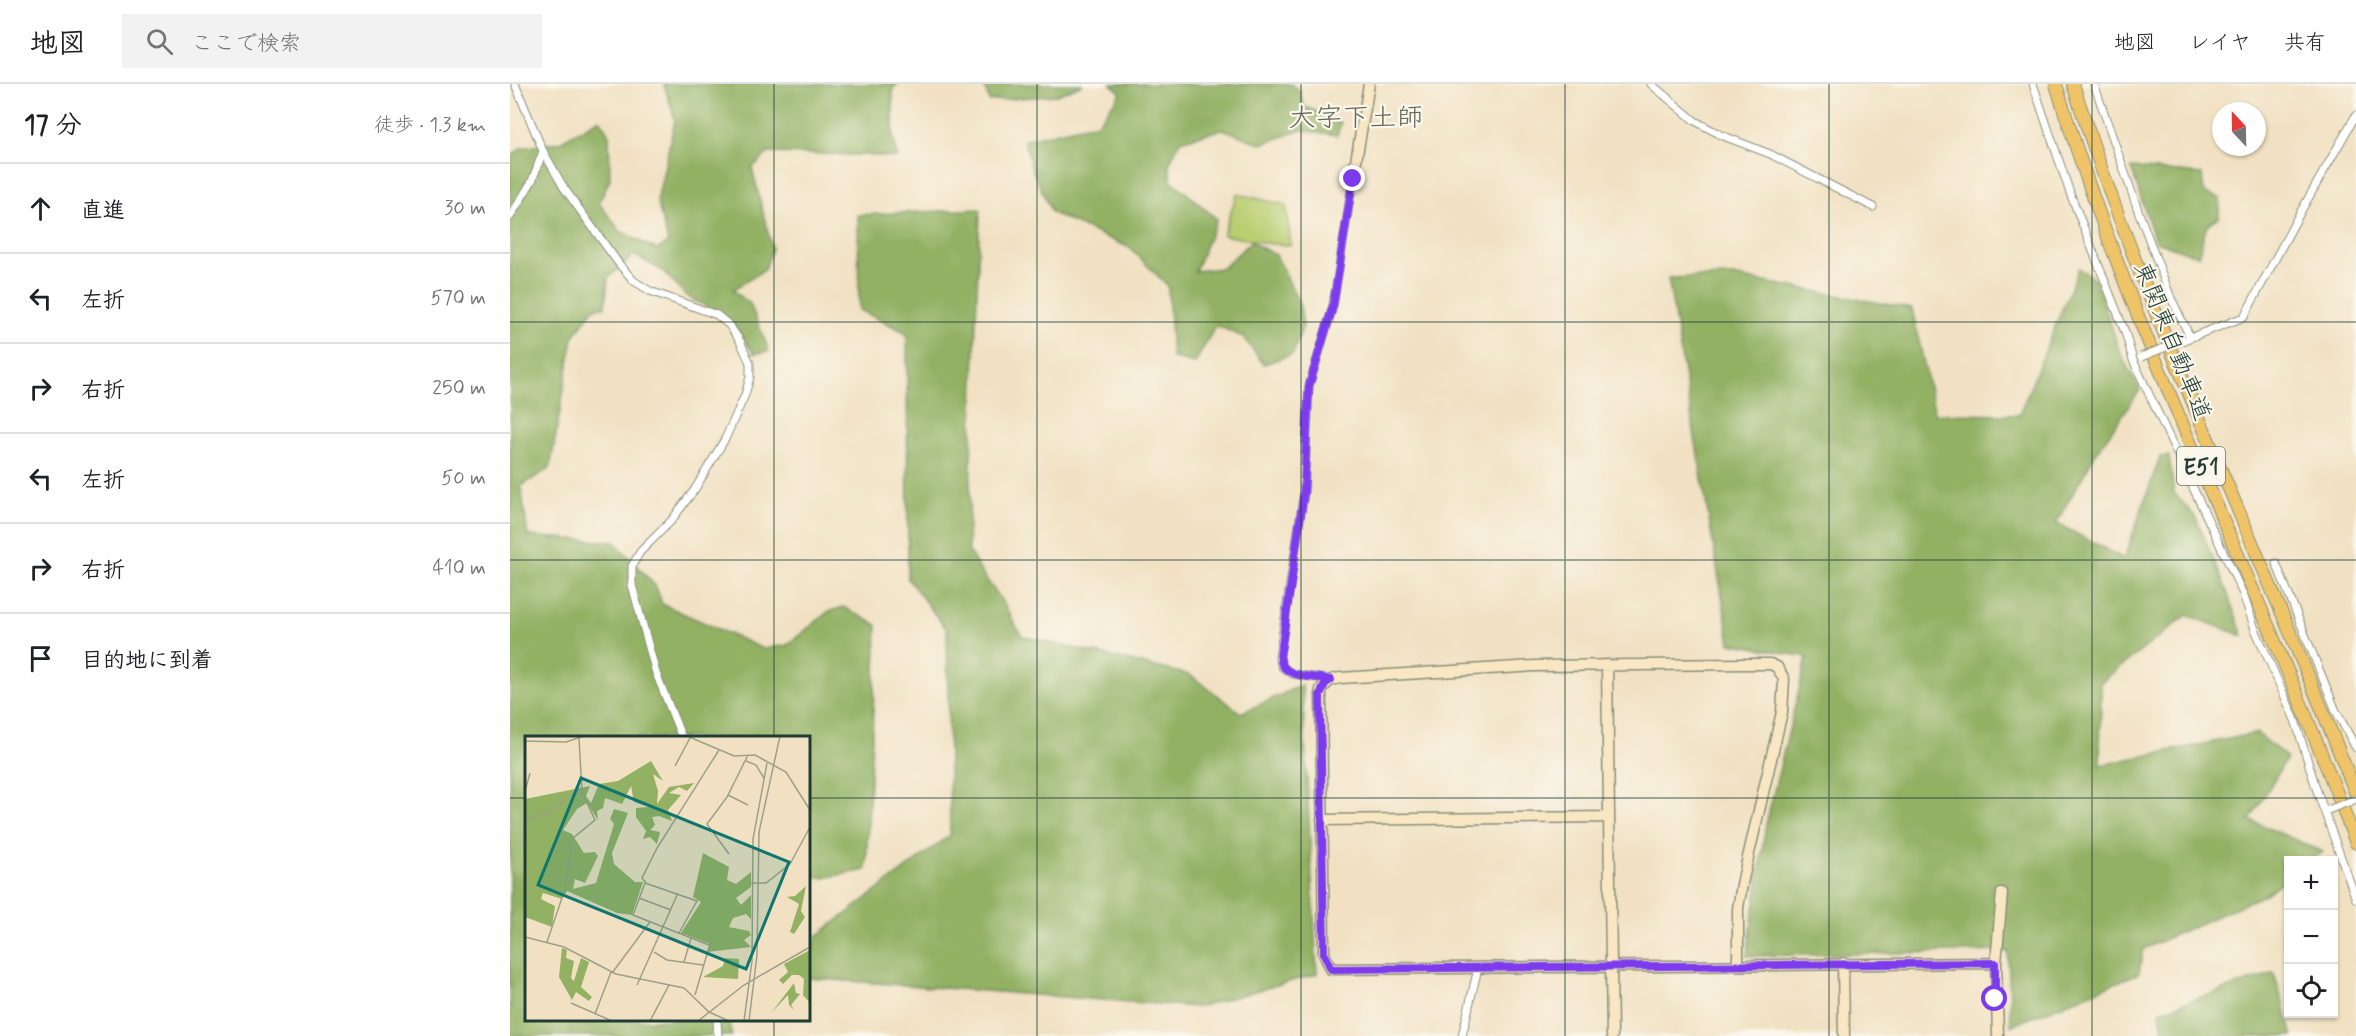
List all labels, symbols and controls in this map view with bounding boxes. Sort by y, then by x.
search box [122,14,542,68]
icon: search [143,25,176,58]
text: 地図 [30,26,86,63]
text: 地図 [2114,29,2156,57]
text: レイヤ [2189,29,2251,57]
text: 共有 [2284,29,2326,57]
text: ここで検索 [191,30,301,58]
district label: 大字下土師 [1289,101,1424,136]
north arrow [2212,102,2266,156]
text: 17 分 [24,109,82,143]
text: 徒歩 · 1.3 km [374,112,486,139]
route end [1339,165,1365,191]
icon: ahead [24,192,57,225]
text: 30 m [444,195,486,222]
text: 直進 [81,197,125,225]
street label: 東関東自動車道 [2126,258,2217,425]
icon: left [24,282,57,315]
text: 570 m [431,285,486,312]
text: 左折 [81,287,125,315]
icon: right [24,372,57,405]
text: 250 m [432,375,486,402]
text: 右折 [81,377,125,405]
road number: E51 [2177,447,2225,485]
icon: left [24,462,57,495]
text: 50 m [441,465,486,492]
text: 左折 [81,467,125,495]
icon: right [24,552,57,585]
text: 410 m [432,555,486,582]
text: 右折 [81,557,125,585]
icon: arrive [24,642,57,675]
text: 目的地に到着 [81,647,213,675]
inset map [525,736,810,1021]
map controls [2284,856,2338,1018]
button: + [2284,856,2338,910]
button: − [2284,910,2338,964]
button: locate [2284,964,2338,1018]
route start [1981,985,2007,1011]

